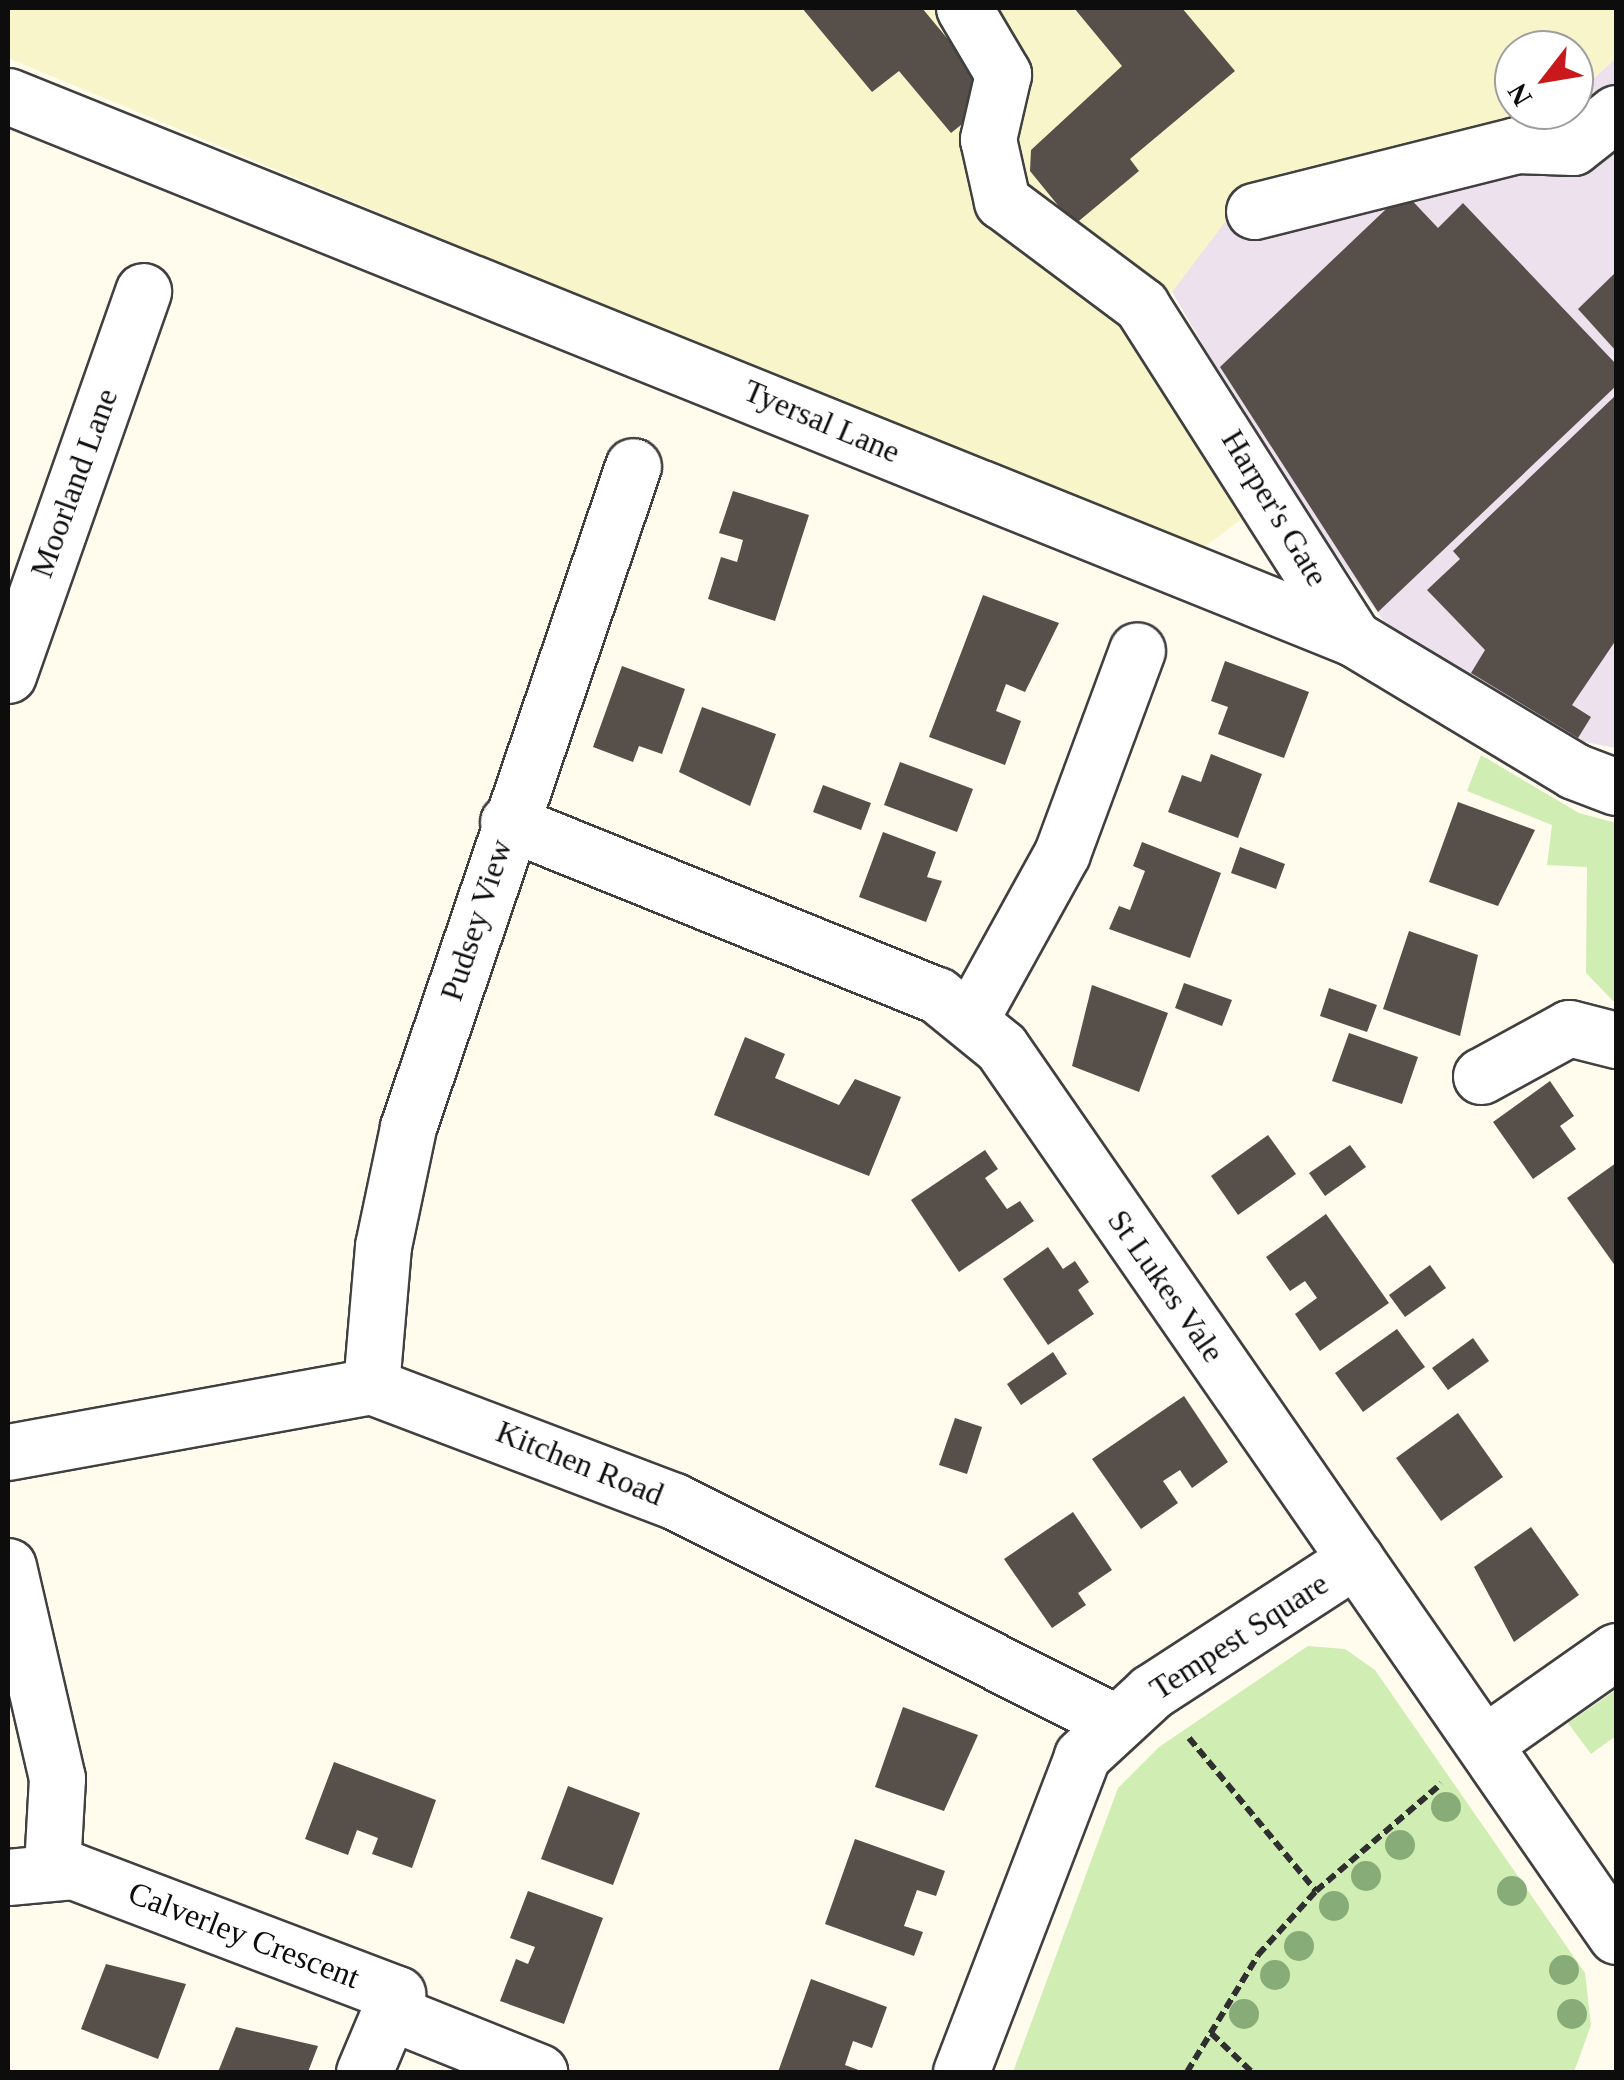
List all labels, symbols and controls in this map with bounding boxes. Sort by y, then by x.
north arrow [1494,30,1594,130]
text: N [1501,78,1538,111]
street label: Tyersal Lane [738,371,906,471]
street label: Moorland Lane [22,383,126,583]
street label: Harper's Gate [1213,423,1337,593]
street label: Pudsey View [432,834,520,1006]
street label: St Lukes Vale [1099,1202,1233,1370]
street label: Kitchen Road [491,1412,669,1514]
street label: Tempest Square [1143,1564,1335,1708]
street label: Calverley Crescent [123,1873,365,1997]

